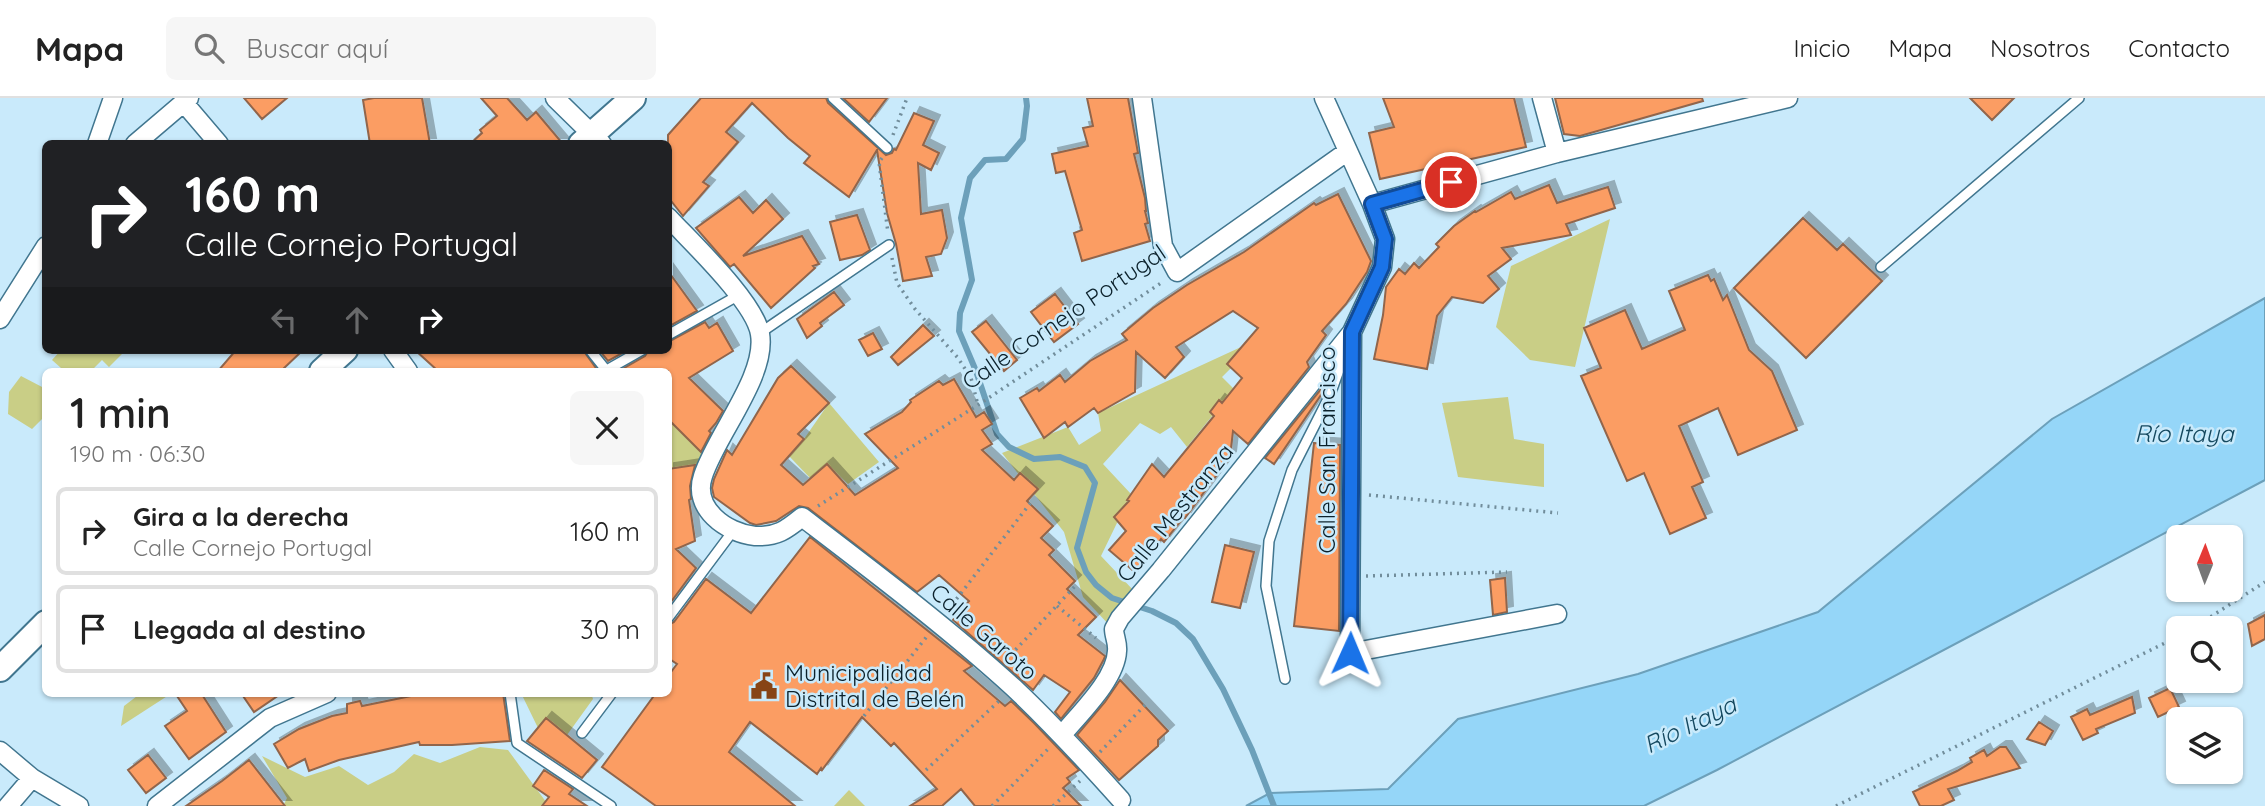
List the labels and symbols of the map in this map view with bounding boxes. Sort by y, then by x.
pin [1421,152,1481,212]
street label: Calle Cornejo Portugal [956,238,1171,396]
street label: Calle San Francisco [1312,346,1341,554]
water label: Río Itaya [2134,418,2235,448]
street label: Calle Mestranza [1110,438,1239,588]
north arrow [2166,525,2244,602]
street label: Calle Garoto [925,577,1044,686]
position arrow [1313,616,1387,690]
place label: Municipalidad Distrital de Belén [785,658,965,713]
public building icon: Municipalidad Distrital de Belén [749,671,779,701]
water label: Río Itaya [1638,688,1742,759]

